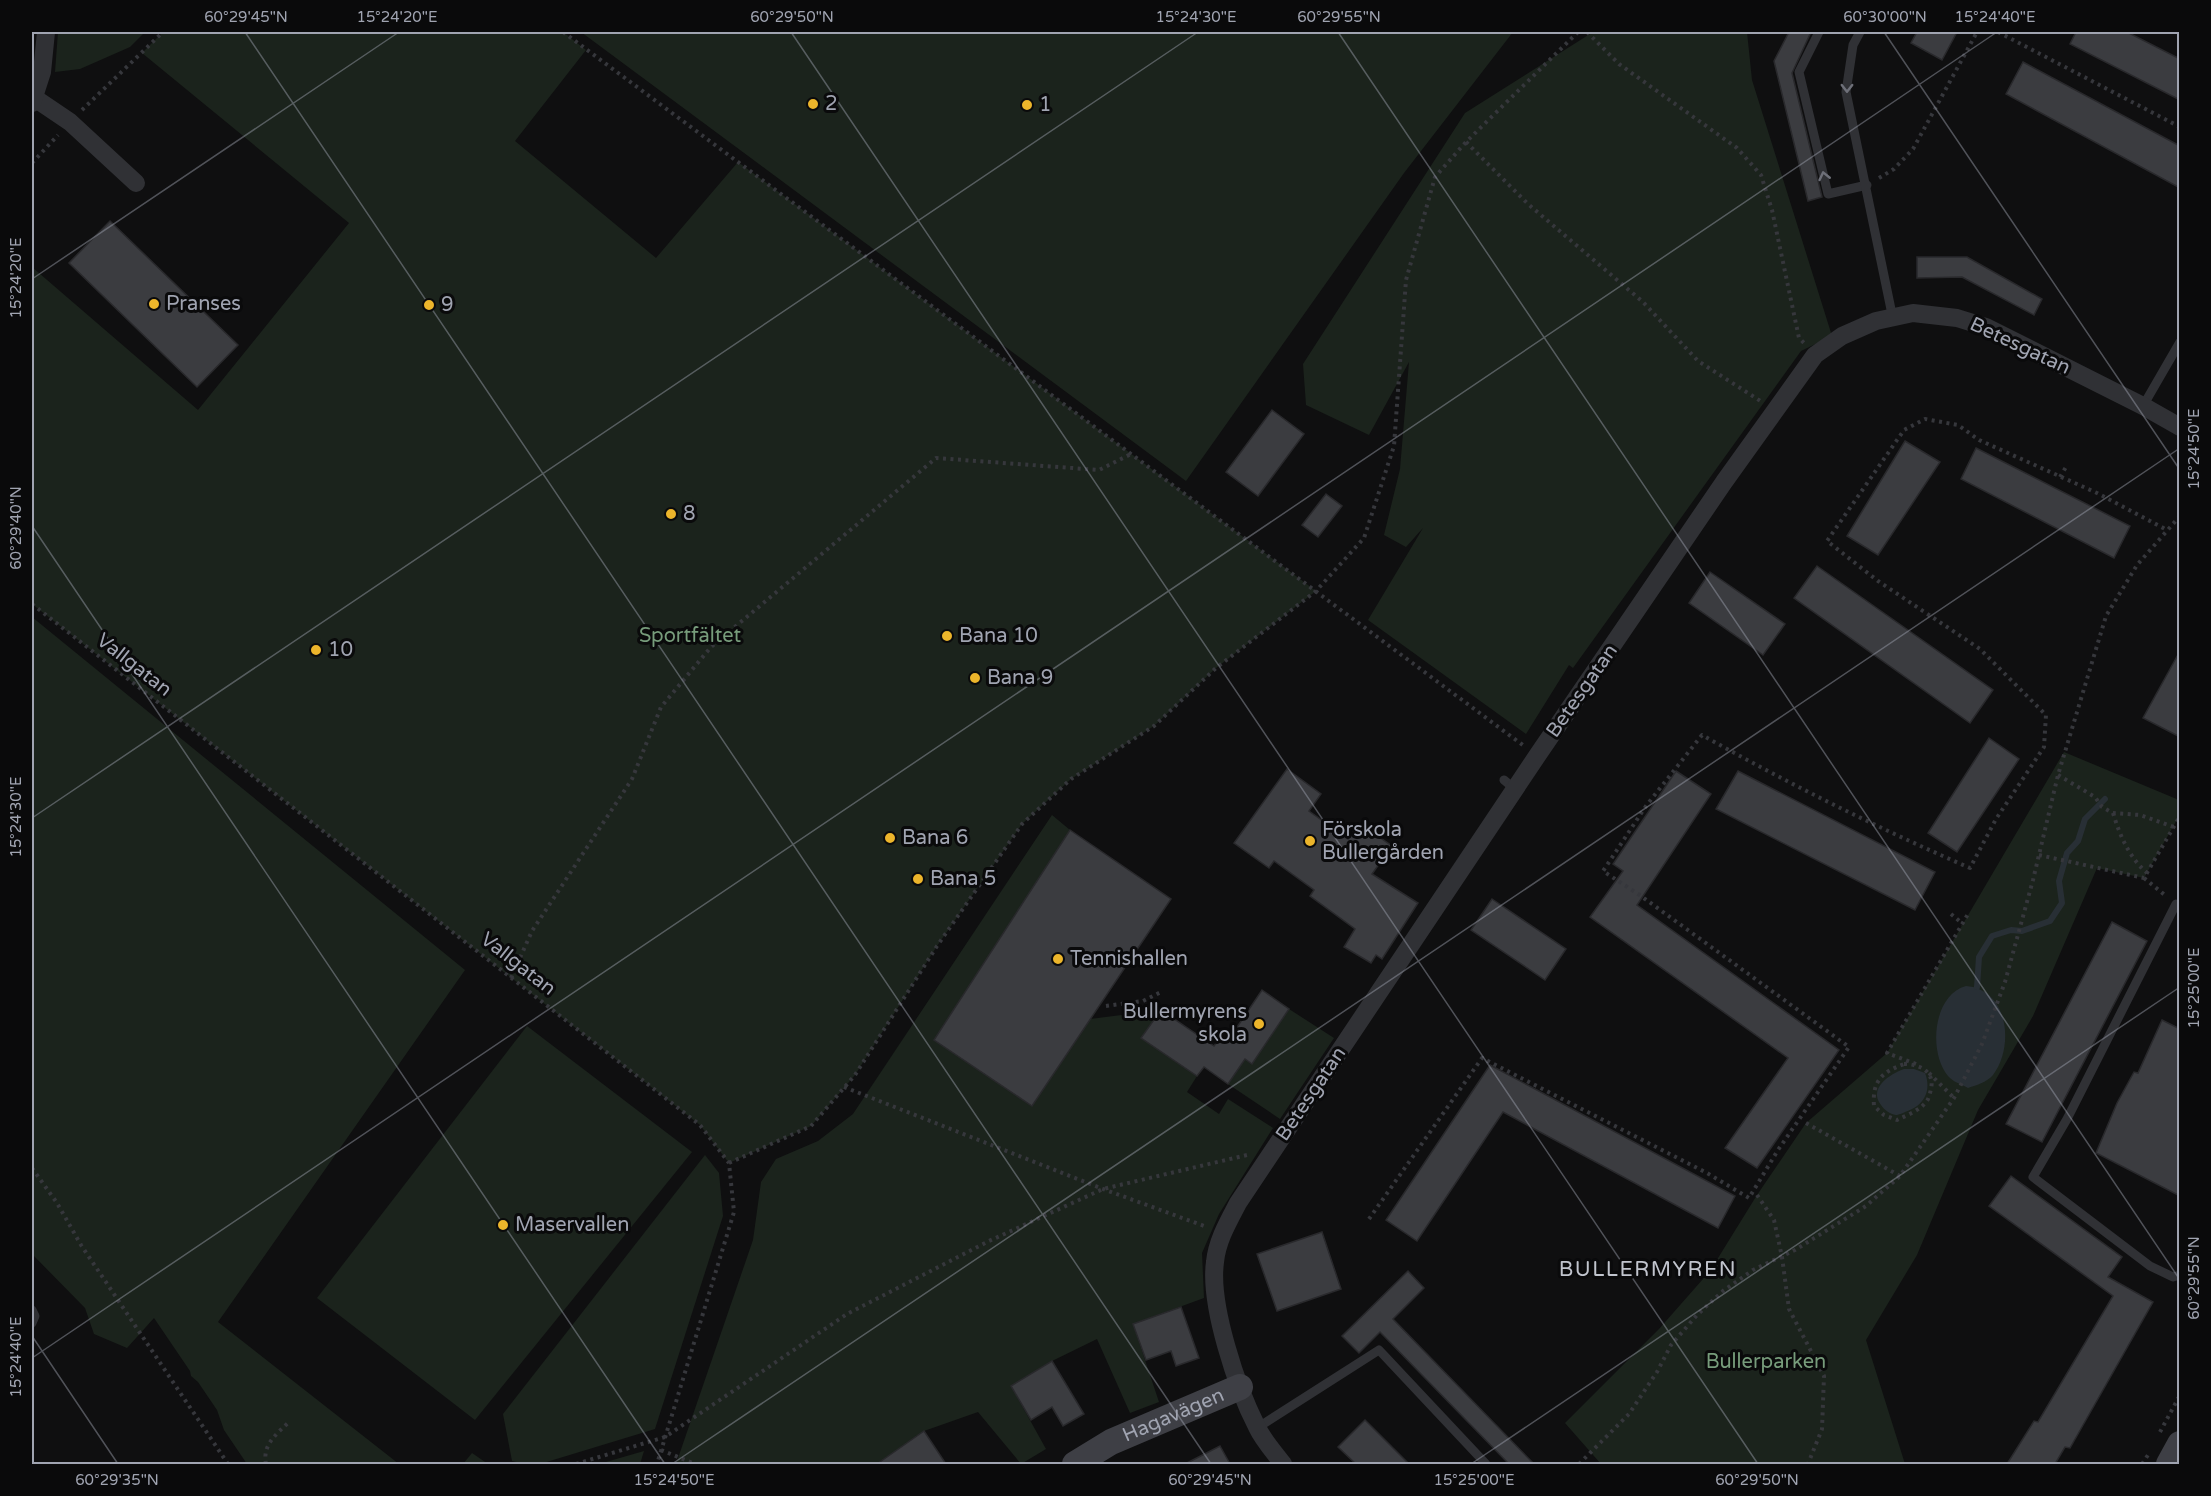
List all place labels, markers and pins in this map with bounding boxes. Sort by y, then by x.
place label: 2 [825,92,838,116]
place label: 1 [1039,93,1052,117]
marker: 2 [806,97,820,111]
marker: 1 [1020,98,1034,112]
place label: Pranses [166,292,241,316]
place label: 9 [441,293,454,317]
marker: Pranses [147,297,161,311]
marker: 9 [422,298,436,312]
place label: 8 [683,502,696,526]
marker: 8 [664,507,678,521]
place label: Bana 10 [959,624,1038,648]
marker: Bana 10 [940,629,954,643]
place label: 10 [328,638,353,662]
marker: 10 [309,643,323,657]
place label: Bana 9 [987,666,1053,690]
marker: Bana 9 [968,671,982,685]
place label: Förskola Bullergården [1322,818,1444,865]
place label: Bana 6 [902,826,968,850]
marker: Bana 6 [883,831,897,845]
marker: Förskola Bullergården [1303,834,1317,848]
place label: Bana 5 [930,867,996,891]
marker: Bana 5 [911,872,925,886]
place label: Tennishallen [1070,947,1188,971]
marker: Tennishallen [1051,952,1065,966]
place label: Bullermyrens skola [1123,1000,1247,1047]
marker: Bullermyrens skola [1252,1017,1266,1031]
place label: Maservallen [515,1213,629,1237]
marker: Maservallen [496,1218,510,1232]

